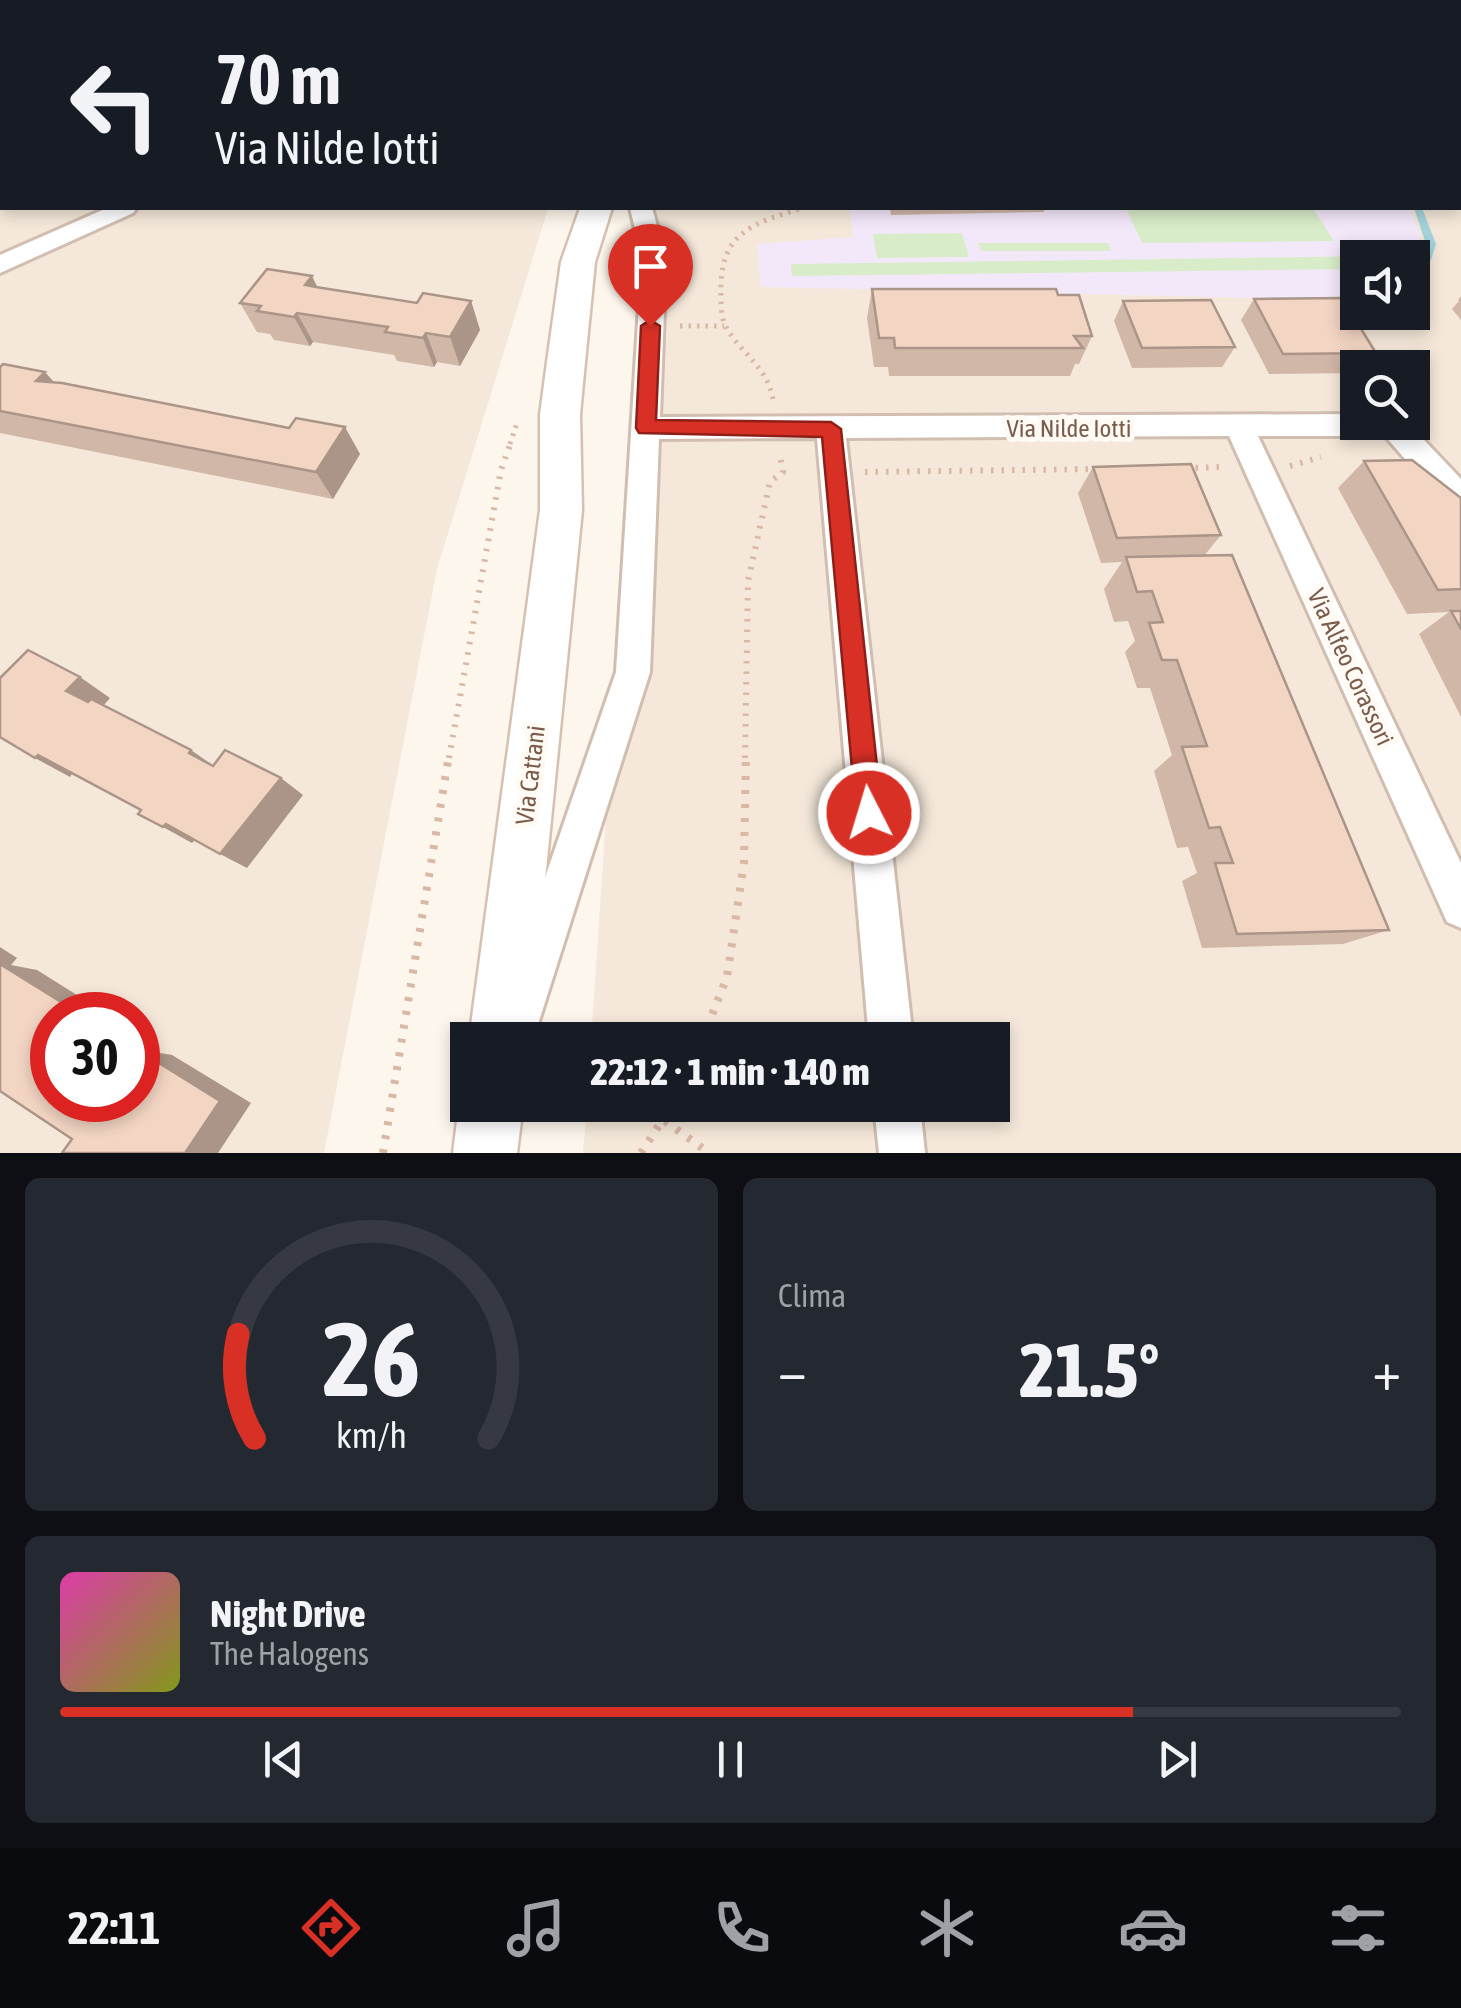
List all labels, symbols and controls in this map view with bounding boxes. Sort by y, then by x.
text: 70 m [215,39,341,119]
icon: left [50,40,180,170]
text: Via Nilde Iotti [215,122,440,174]
pin [608,224,693,327]
icon: arrive [623,239,678,294]
map controls [1340,240,1430,440]
button: sound [1340,240,1430,330]
button: search [1340,350,1430,440]
street label: Via Nilde Iotti [1007,414,1131,442]
street label: Via Alfeo Corassori [1303,584,1399,750]
street label: Via Cattani [510,724,550,826]
position arrow [817,761,921,865]
speed limit sign: 30 [30,992,160,1122]
text: 22:12 · 1 min · 140 m [590,1050,870,1093]
text: Clima [778,1277,846,1314]
text: 26 [323,1299,420,1418]
text: 21.5° [1020,1327,1159,1413]
text: − [778,1339,807,1402]
text: + [1372,1339,1401,1402]
text: km/h [336,1415,407,1456]
text: Night Drive [210,1592,366,1635]
text: The Halogens [210,1635,369,1672]
icon: previous [256,1732,311,1787]
icon: pause [703,1732,758,1787]
icon: next [1150,1732,1205,1787]
icon: directions [296,1893,366,1963]
icon: music [501,1893,571,1963]
icon: phone [707,1893,777,1963]
icon: climate [912,1893,982,1963]
icon: car [1118,1893,1188,1963]
icon: filters [1323,1893,1393,1963]
text: 22:11 [68,1902,160,1954]

